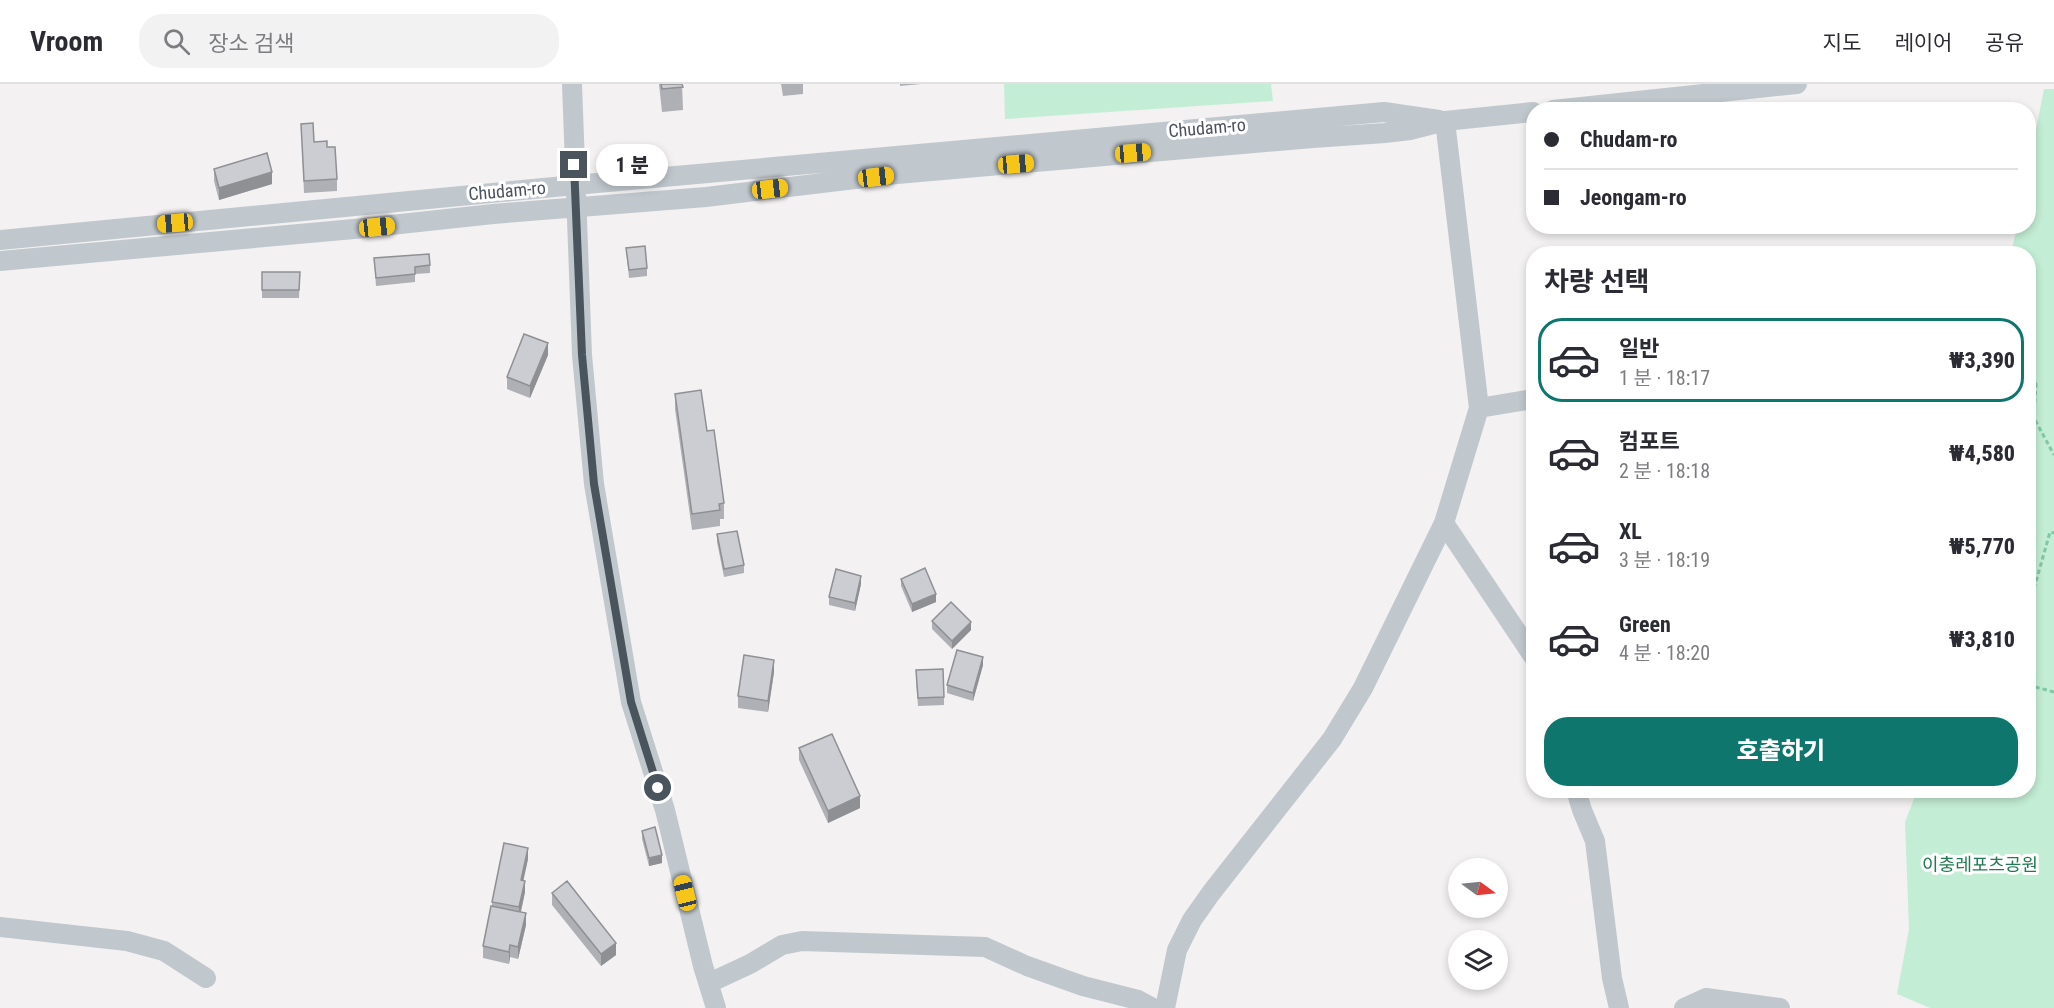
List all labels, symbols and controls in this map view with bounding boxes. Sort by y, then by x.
search box [139,14,559,68]
text: Vroom [30,25,103,58]
icon: search [160,25,193,58]
text: 장소 검색 [208,31,294,56]
text: 지도 [1823,31,1861,55]
text: 레이어 [1894,31,1952,55]
text: 공유 [1985,31,2024,55]
street label: Chudam-ro [1167,114,1246,141]
text: Chudam-ro [1580,127,1678,152]
car [1114,142,1152,164]
callout: 1 분 [595,144,667,186]
route end [560,151,587,178]
text: 1 분 [615,153,649,177]
car [997,153,1035,175]
car [857,166,895,188]
street label: Chudam-ro [467,177,546,204]
car [751,178,789,200]
text: Jeongam-ro [1580,185,1687,210]
car [156,212,194,234]
car [358,216,396,238]
text: 차량 선택 [1544,266,1650,298]
icon: car [1547,333,1601,387]
text: 일반 [1619,336,1659,361]
text: ₩3,390 [1949,348,2015,373]
text: 1 분 · 18:17 [1619,366,1710,390]
icon: car [1547,426,1601,480]
text: 컴포트 [1619,429,1680,454]
text: ₩4,580 [1949,441,2015,466]
text: 2 분 · 18:18 [1619,459,1710,483]
icon: car [1547,519,1601,573]
text: XL [1619,519,1642,544]
text: ₩5,770 [1949,534,2015,559]
text: 3 분 · 18:19 [1619,548,1710,572]
icon: car [1547,612,1601,666]
text: Green [1619,612,1671,637]
text: ₩3,810 [1949,627,2015,652]
text: 4 분 · 18:20 [1619,641,1710,665]
button: 호출하기 [1544,717,2018,786]
route start [644,774,671,801]
park label: 이충레포츠공원 [1922,854,2038,875]
north arrow [1448,858,1508,918]
map controls [1448,858,1508,990]
car [672,873,698,913]
button: layers [1448,930,1508,990]

